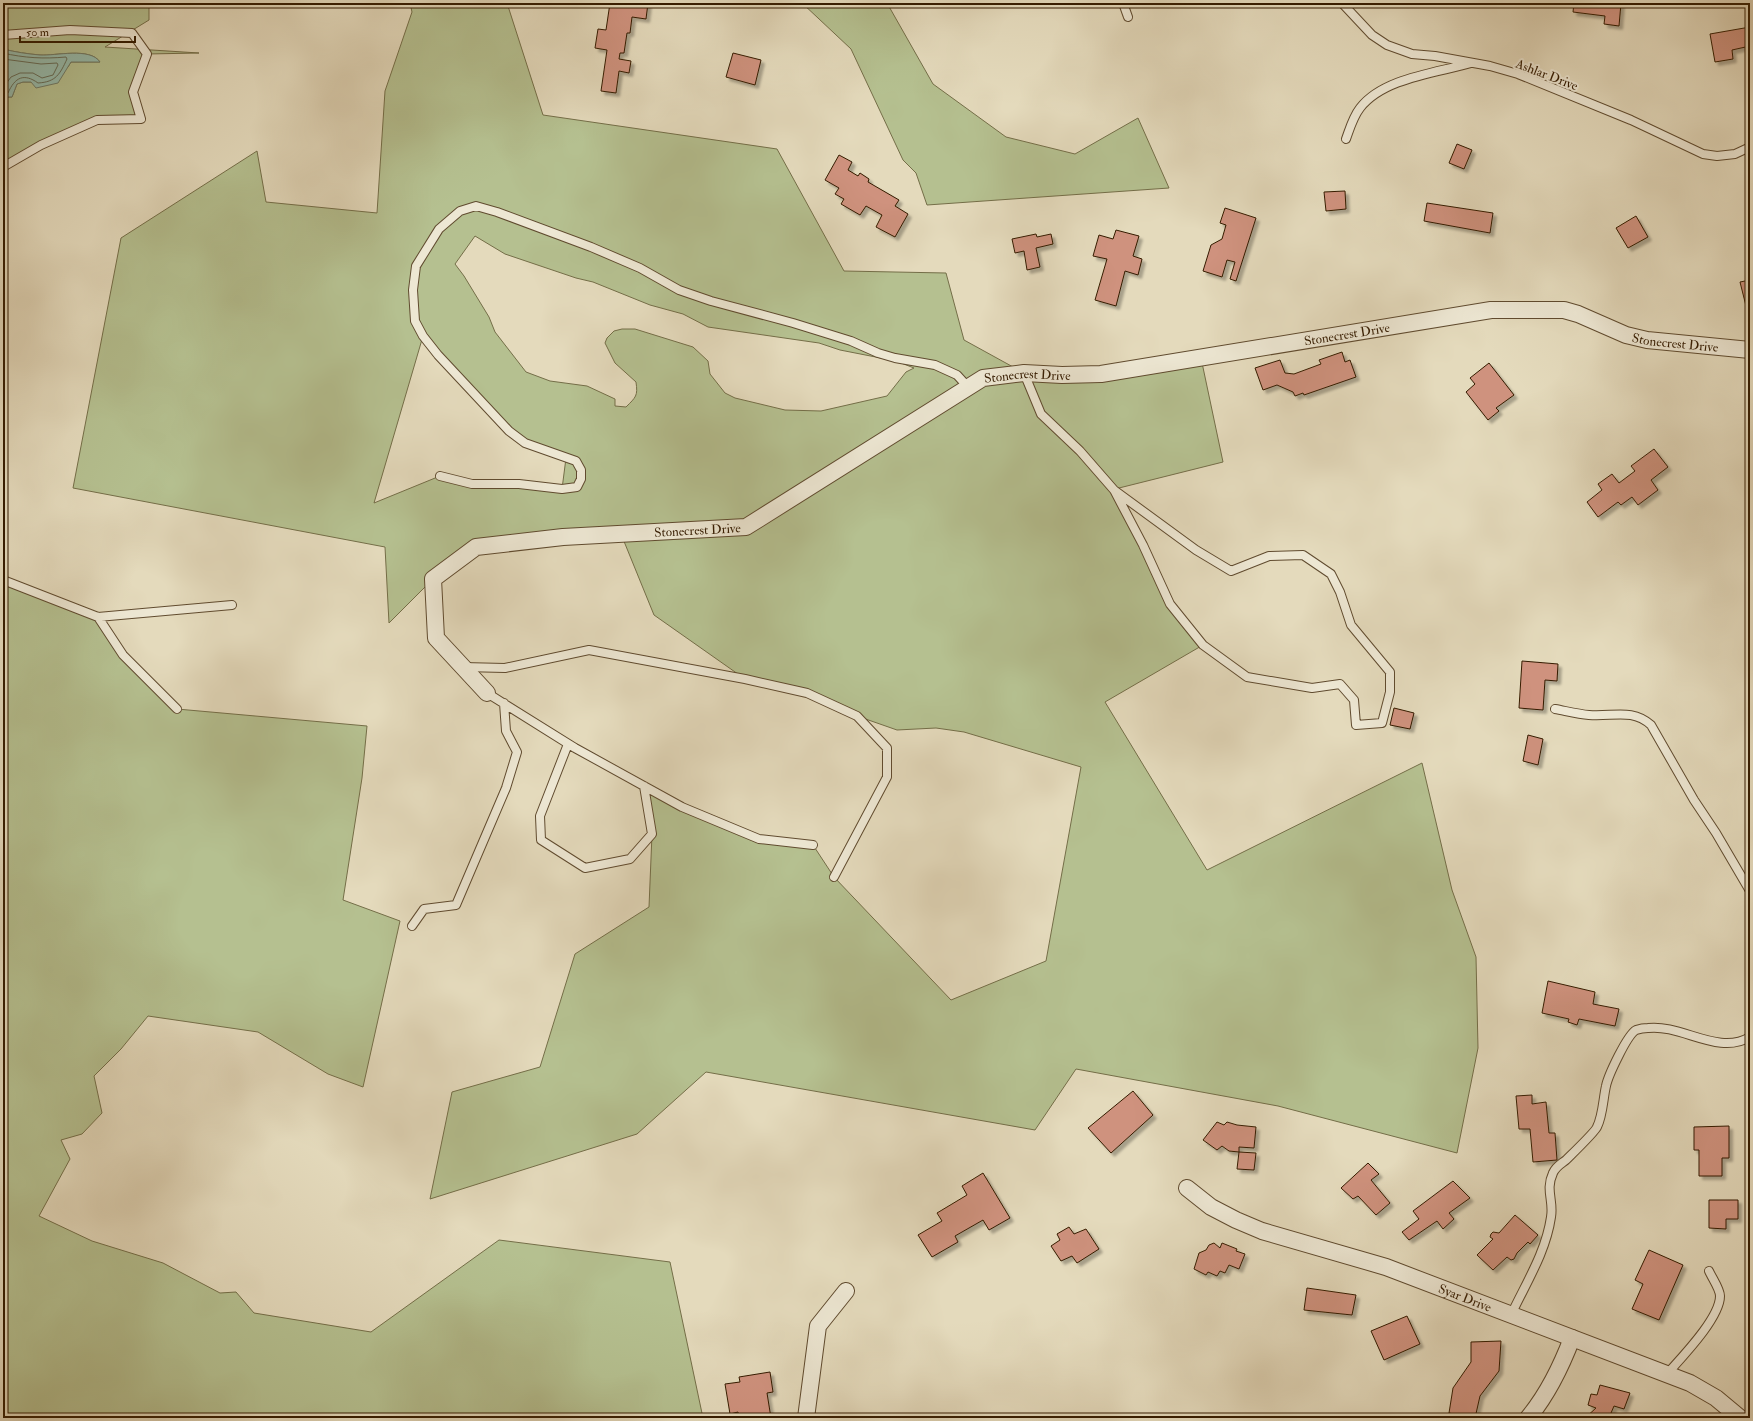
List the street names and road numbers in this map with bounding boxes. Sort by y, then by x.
street label: Ashlar Drive [1512,55,1581,94]
street label: Stonecrest Drive [1303,320,1392,350]
street label: Stonecrest Drive [1630,330,1720,356]
street label: Stonecrest Drive [983,366,1071,387]
street label: Stonecrest Drive [654,520,742,541]
street label: Syar Drive [1436,1281,1494,1316]

